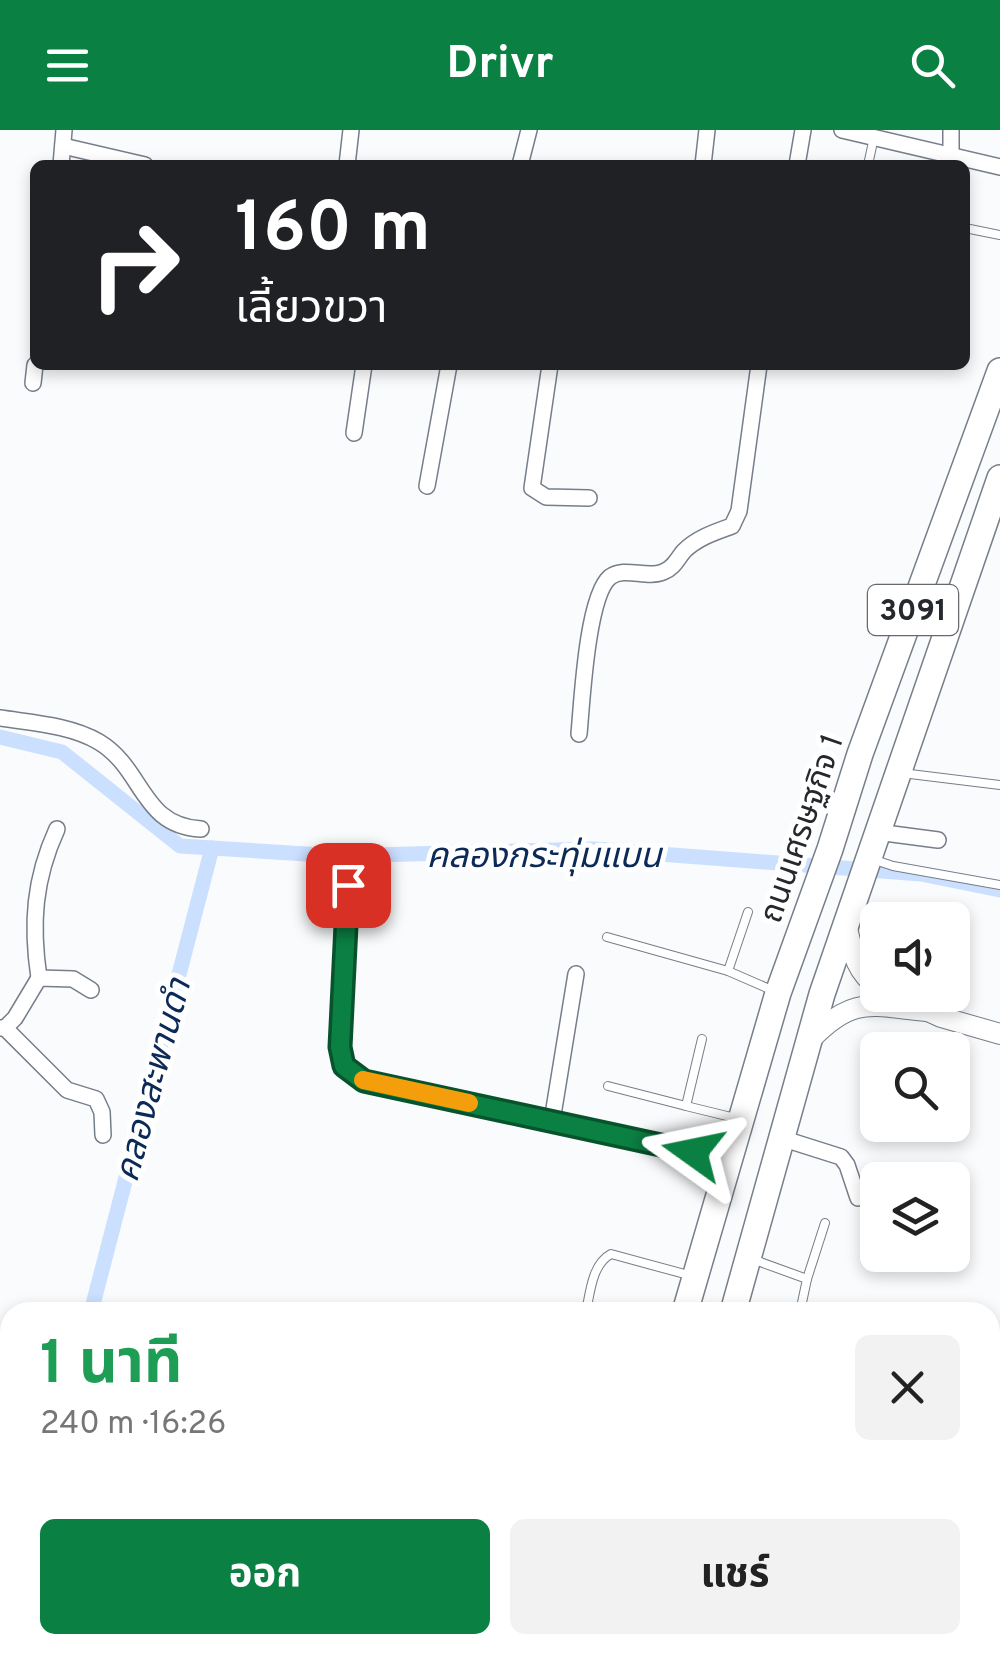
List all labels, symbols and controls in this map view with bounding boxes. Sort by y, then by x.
text: Drivr [446,37,554,94]
icon: menu [40,38,95,93]
icon: search [905,38,960,93]
text: 160 m [235,187,431,276]
icon: right [70,200,200,330]
text: เลี้ยวขวา [235,282,387,339]
road number: 3091 [868,585,958,635]
street label: ถนนเศรษฐกิจ 1 [753,729,855,929]
water label: คลองกระทุ่มแบน [426,836,664,880]
pin [306,843,391,928]
icon: arrive [321,858,376,913]
map controls [860,902,970,1272]
button: sound [860,902,970,1012]
water label: คลองสะพานดำ [107,973,204,1187]
button: search [860,1032,970,1142]
position arrow [641,1100,745,1204]
button: layers [860,1162,970,1272]
text: 1 นาที [40,1329,183,1405]
button: close [855,1335,960,1440]
text: 240 m · 16:26 [40,1405,226,1445]
button: ออก [40,1519,490,1634]
button: แชร์ [510,1519,960,1634]

